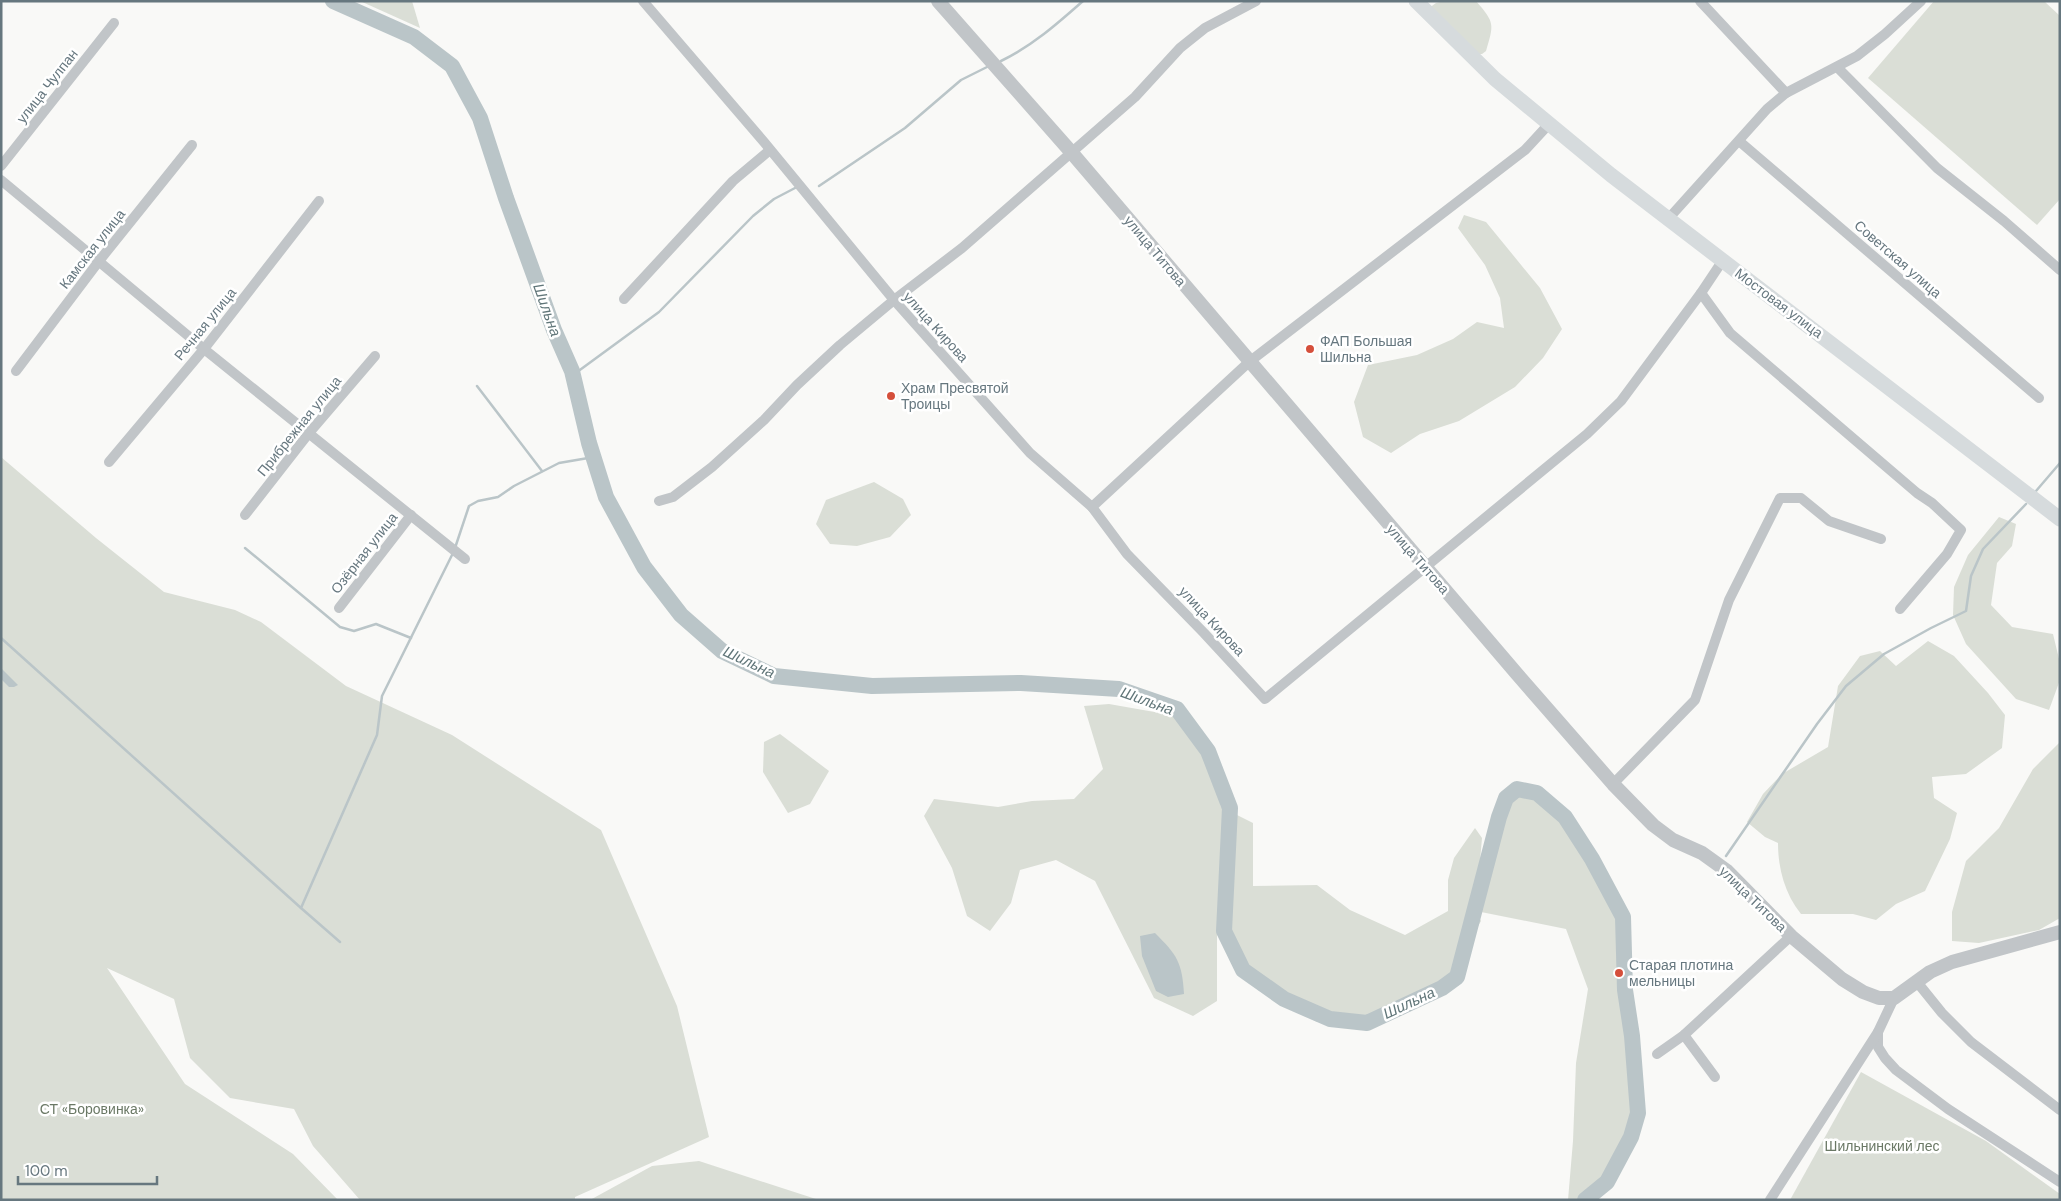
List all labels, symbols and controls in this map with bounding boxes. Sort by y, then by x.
street label: улица Чулпан [12,45,82,127]
street label: Камская улица [55,205,129,293]
street label: улица Титова [1120,212,1190,290]
street label: Советская улица [1851,216,1945,302]
street label: Мостовая улица [1731,264,1827,342]
water label: Шильна [528,281,566,339]
street label: Речная улица [170,284,240,364]
street label: улица Кирова [900,288,973,366]
place label: ФАП Большая Шильна [1320,332,1412,366]
marker: ФАП Большая Шильна [1304,343,1316,355]
street label: Прибрежная улица [253,372,345,480]
place label: Храм Пресвятой Троицы [901,379,1009,413]
marker: Храм Пресвятой Троицы [885,390,897,402]
street label: Озёрная улица [327,509,401,597]
street label: улица Титова [1383,520,1453,598]
street label: улица Кирова [1175,582,1249,660]
water label: Шильна [720,641,778,683]
water label: Шильна [1118,682,1176,720]
street label: улица Титова [1715,862,1791,936]
place label: Старая плотина мельницы [1629,956,1733,990]
marker: Старая плотина мельницы [1613,967,1625,979]
water label: Шильна [1380,982,1438,1024]
park label: СТ «Боровинка» [40,1100,144,1118]
park label: Шильнинский лес [1825,1137,1939,1155]
scale bar [18,1154,156,1186]
text: 100 m [25,1161,68,1181]

